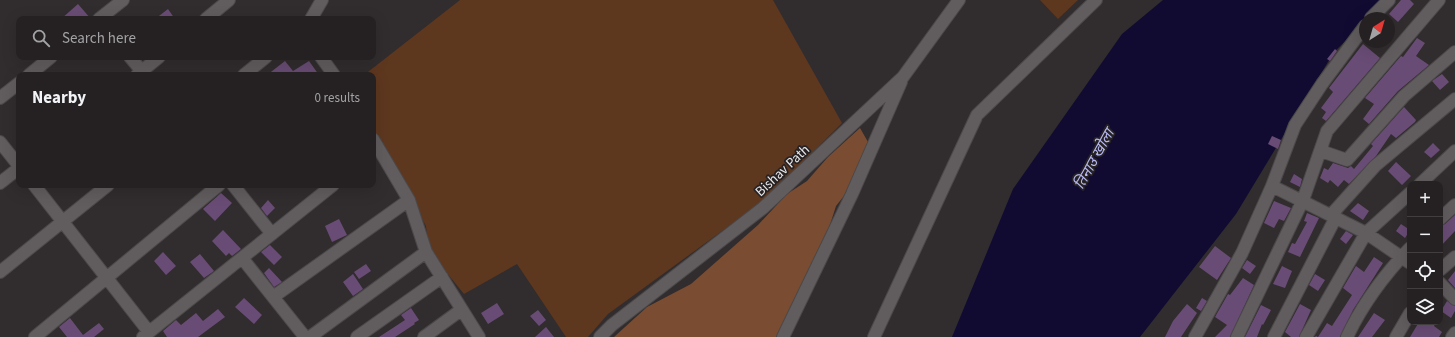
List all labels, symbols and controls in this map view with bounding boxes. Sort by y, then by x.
north arrow [1359,12,1395,48]
search box [16,16,376,60]
icon: search [30,27,52,49]
text: Search here [62,28,136,49]
text: Nearby [32,86,86,110]
text: 0 results [315,89,360,107]
water label: तिनाउ खोला [1069,123,1121,193]
street label: Bishav Path [751,140,814,201]
map controls [1407,181,1443,325]
button: + [1407,181,1443,217]
button: − [1407,217,1443,253]
button: locate [1407,253,1443,289]
button: layers [1407,289,1443,325]

